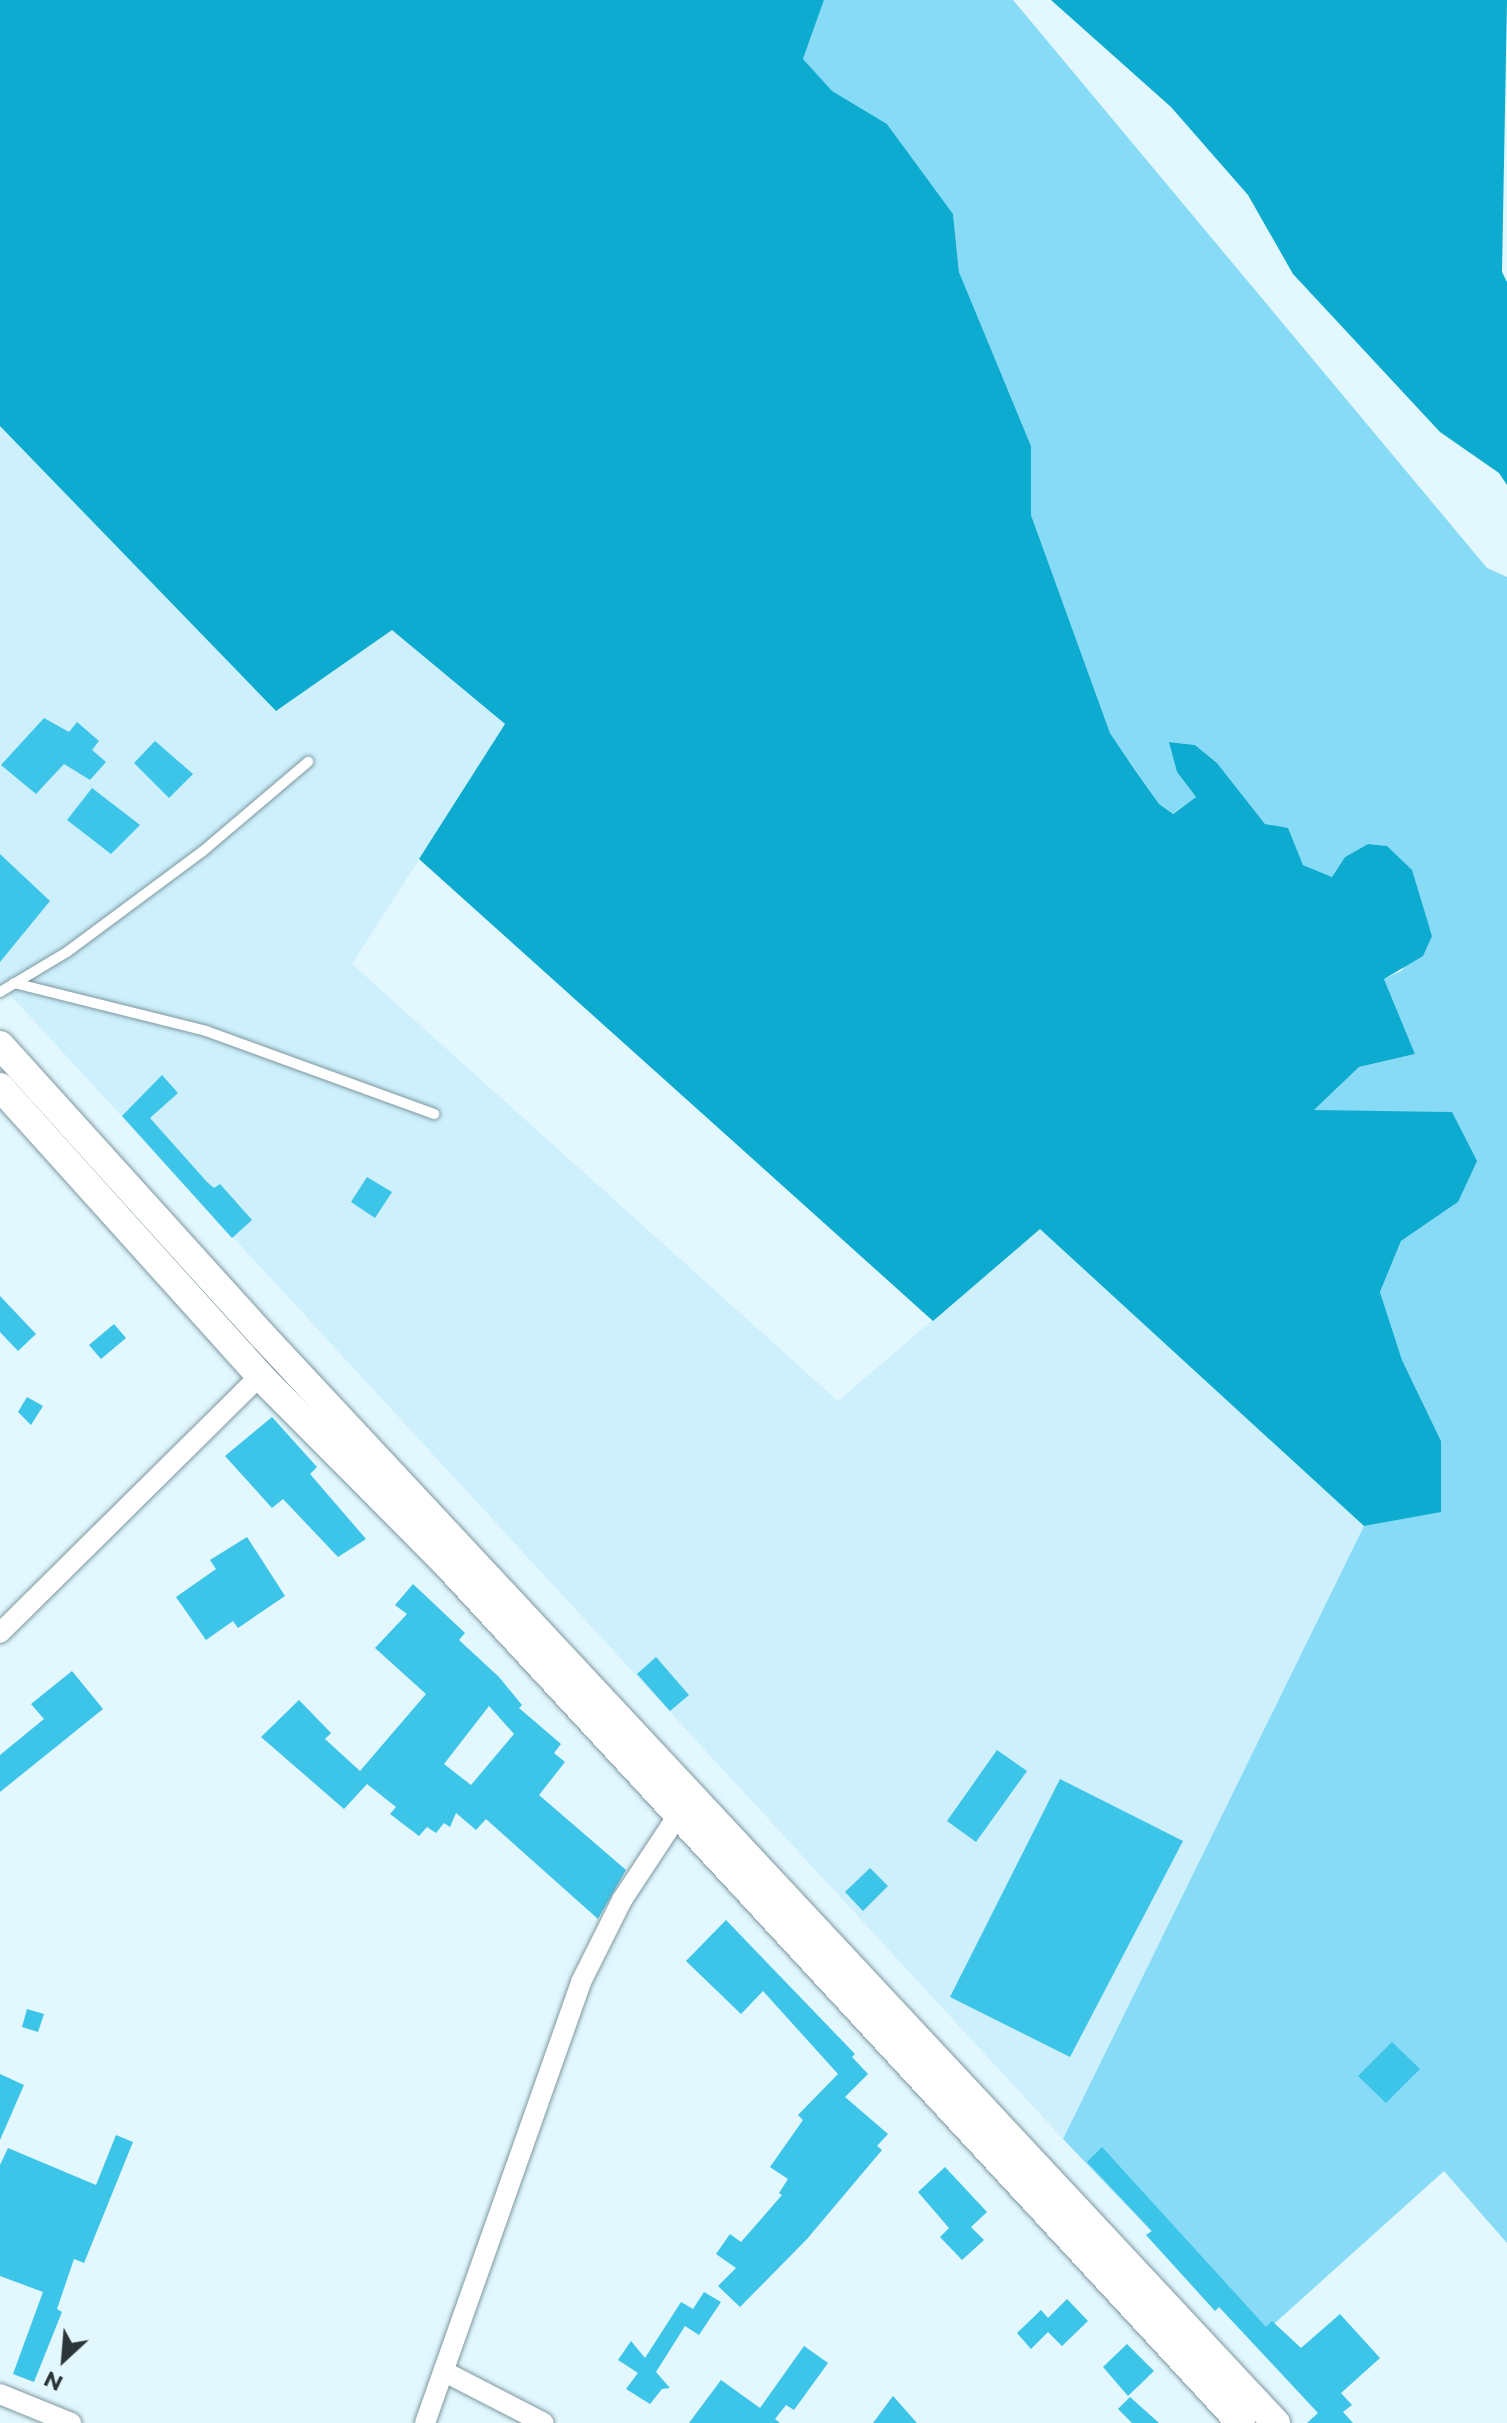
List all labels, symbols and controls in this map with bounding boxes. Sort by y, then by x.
north arrow [24,2319,104,2399]
text: N [39,2365,67,2397]

